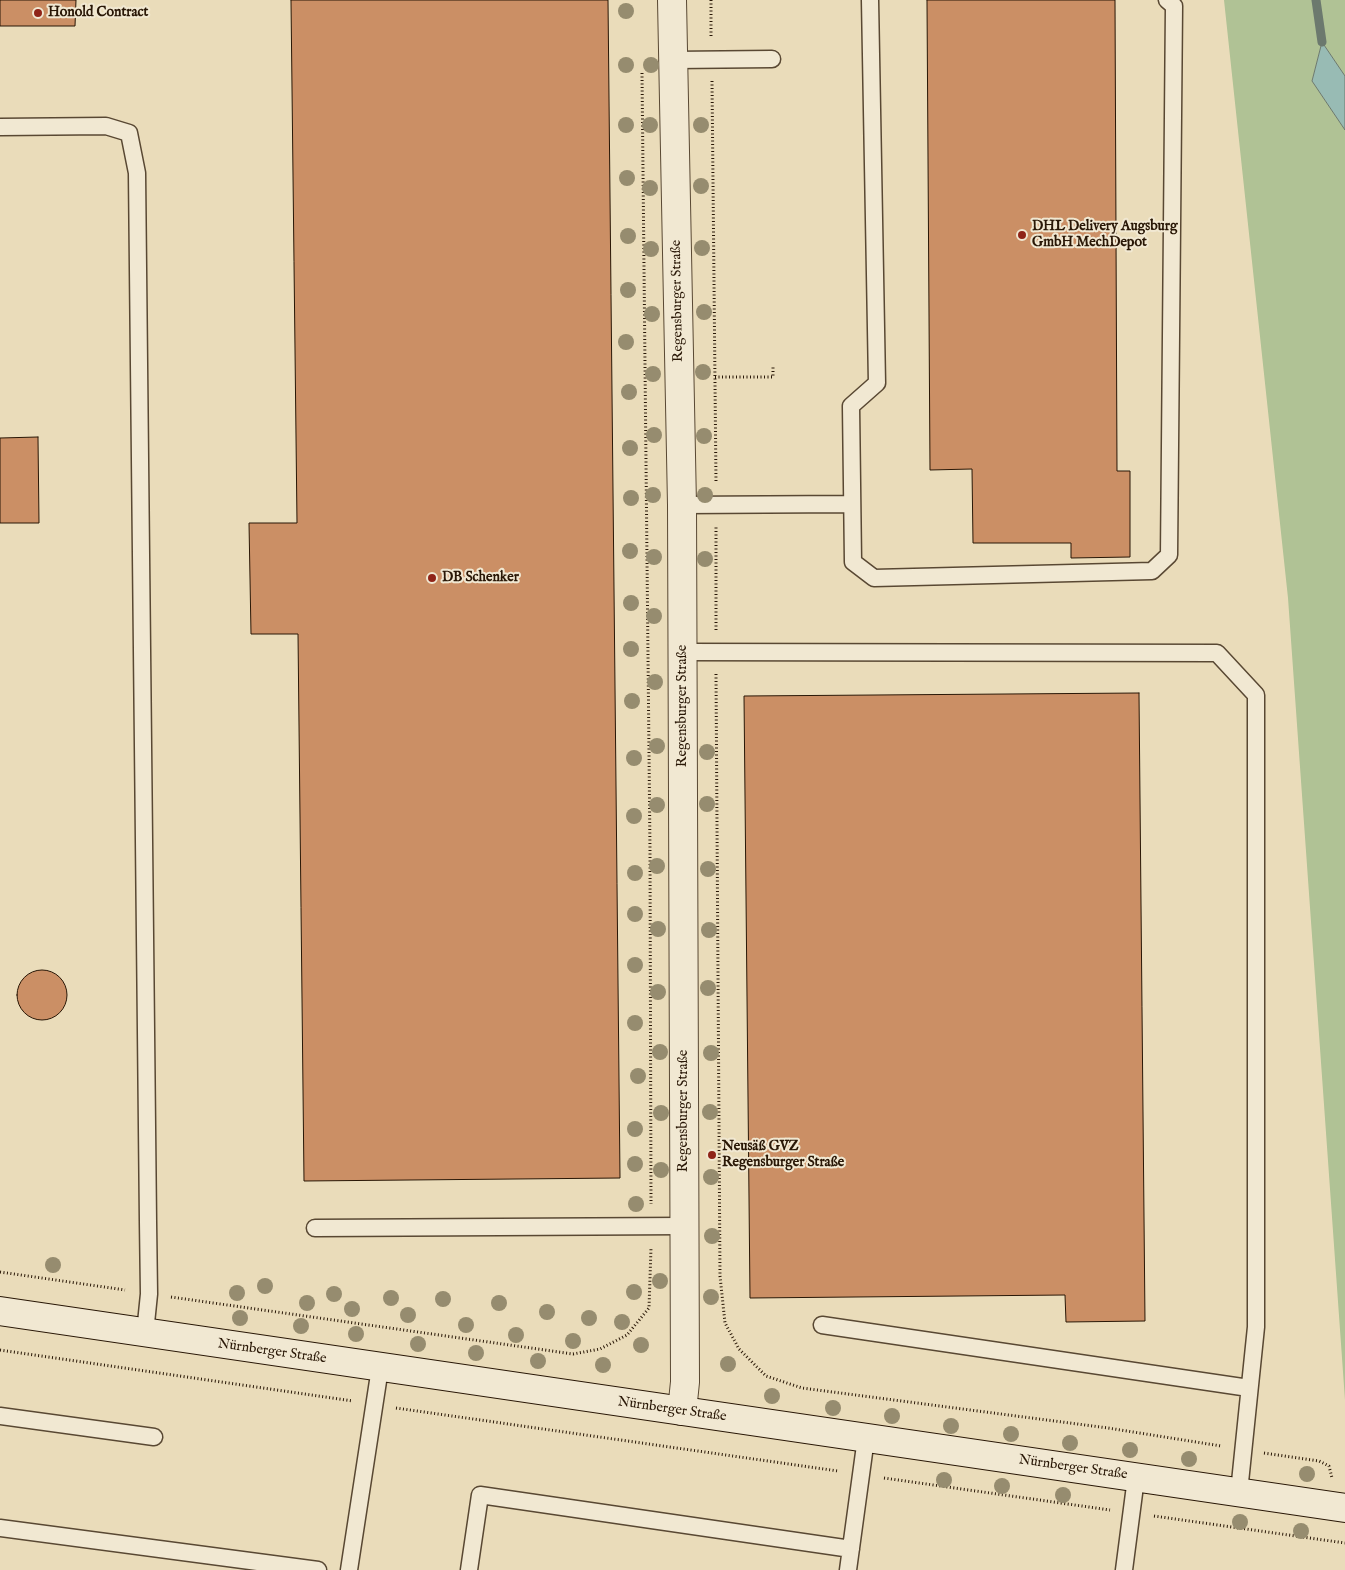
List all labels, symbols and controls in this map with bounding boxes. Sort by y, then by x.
place label: Honold Contract [48,5,148,21]
marker: Honold Contract [32,7,44,19]
place label: DHL Delivery Augsburg GmbH MechDepot [1032,219,1178,252]
marker: DHL Delivery Augsburg GmbH MechDepot [1016,229,1028,241]
street label: Regensburger Straße [669,240,687,362]
place label: DB Schenker [442,570,519,586]
marker: DB Schenker [426,572,438,584]
street label: Regensburger Straße [675,645,691,767]
street label: Regensburger Straße [676,1050,692,1172]
place label: Neusäß GVZ Regensburger Straße [722,1139,844,1172]
marker: Neusäß GVZ Regensburger Straße [706,1149,718,1161]
street label: Nürnberger Straße [217,1336,327,1368]
street label: Nürnberger Straße [617,1394,727,1426]
street label: Nürnberger Straße [1018,1452,1128,1484]

